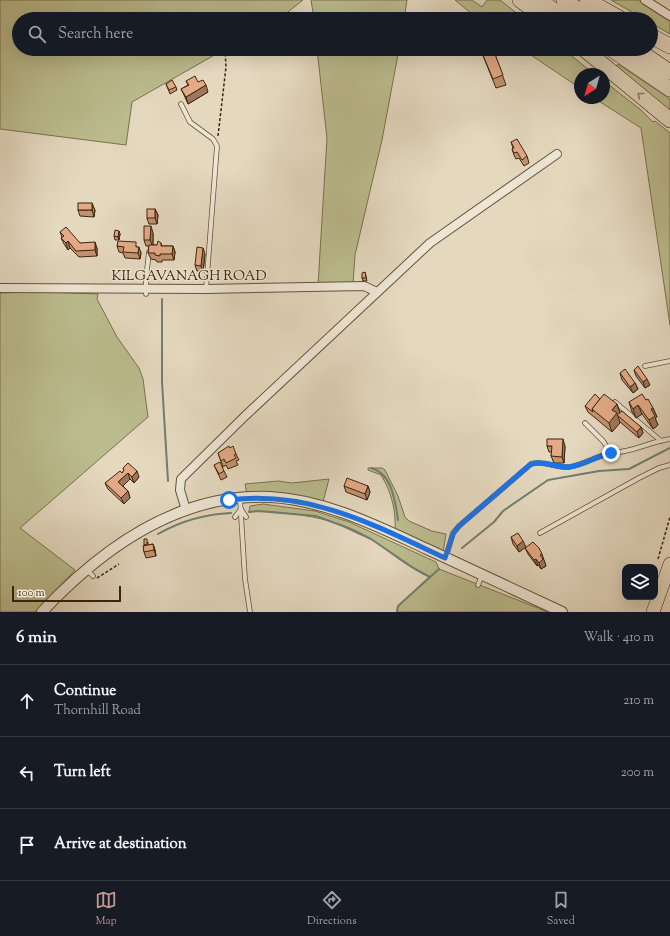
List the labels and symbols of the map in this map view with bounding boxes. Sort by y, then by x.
north arrow [574,68,610,104]
one-way arrow [637,93,644,100]
street label: KILGAVANAGH ROAD [111,267,267,287]
route end [602,444,620,462]
route start [220,491,238,509]
scale bar [12,584,121,603]

